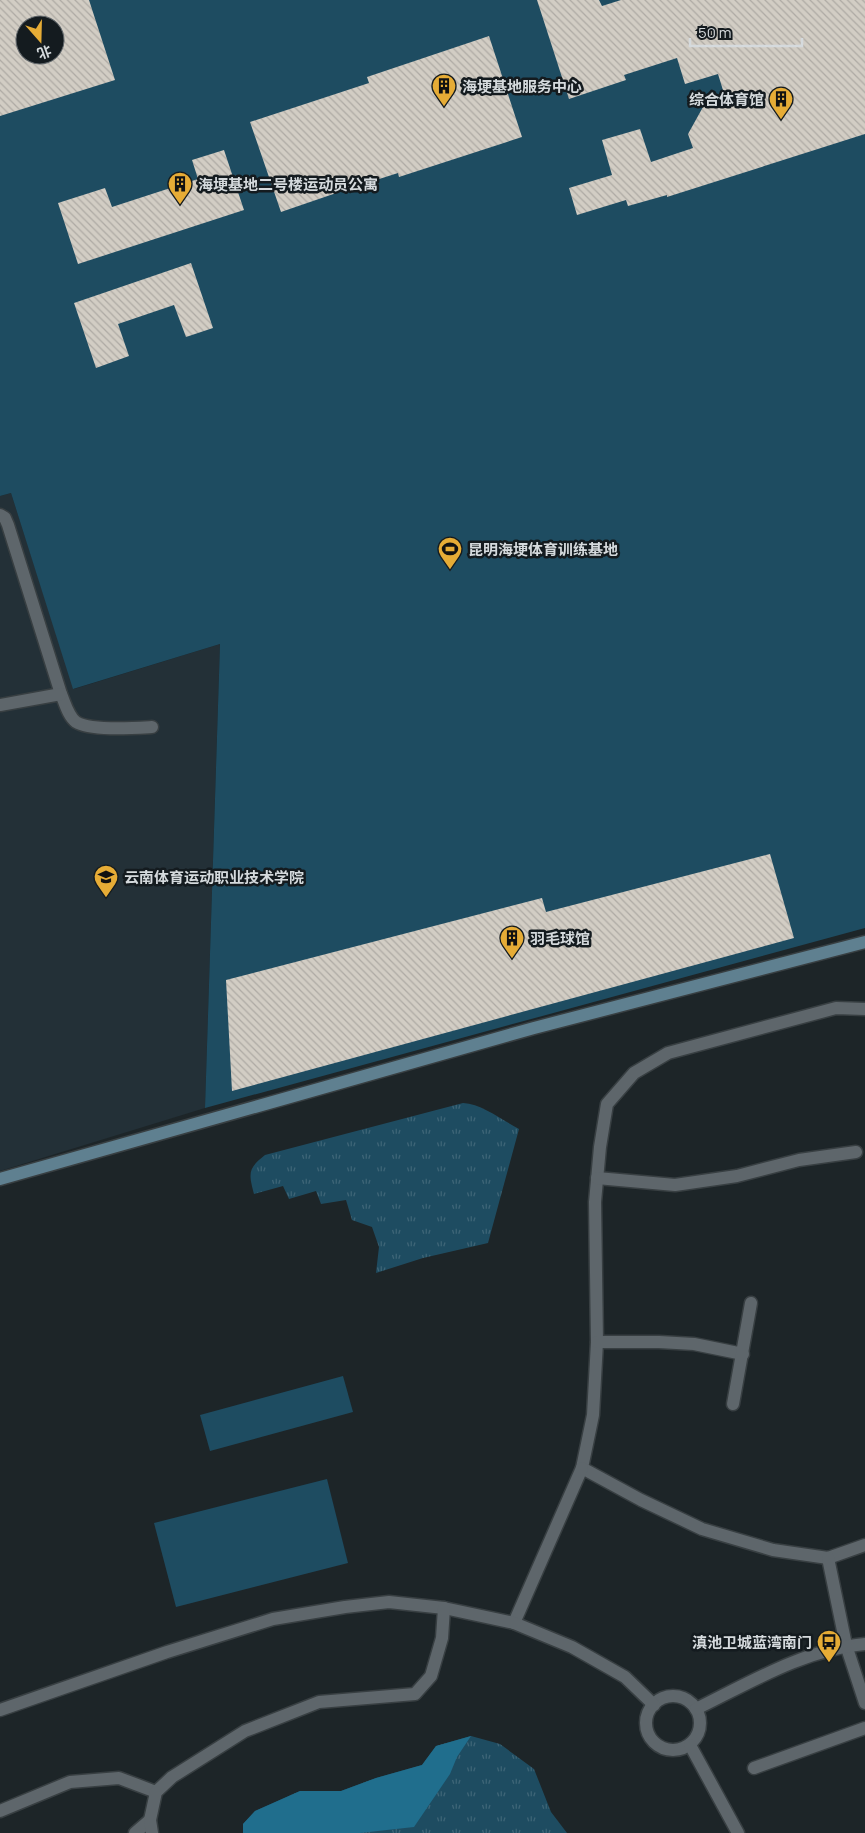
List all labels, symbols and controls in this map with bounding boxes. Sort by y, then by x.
north arrow [15,15,65,65]
scale bar [690,15,802,47]
text: 50 m [698,22,732,43]
text: 北 [35,41,54,64]
building icon: 海埂基地服务中心 [431,73,457,107]
place label: 海埂基地服务中心 [462,76,582,97]
building icon: 综合体育馆 [768,86,794,120]
place label: 综合体育馆 [689,89,764,110]
building icon: 海埂基地二号楼运动员公寓 [167,171,193,205]
place label: 海埂基地二号楼运动员公寓 [198,174,378,195]
sports icon: 昆明海埂体育训练基地 [437,536,463,570]
place label: 昆明海埂体育训练基地 [468,539,618,560]
school or university icon: 云南体育运动职业技术学院 [93,864,119,898]
place label: 云南体育运动职业技术学院 [124,867,304,888]
building icon: 羽毛球馆 [499,925,525,959]
place label: 羽毛球馆 [530,928,590,949]
bus stop icon: 滇池卫城蓝湾南门 [816,1629,842,1663]
place label: 滇池卫城蓝湾南门 [692,1632,812,1653]

